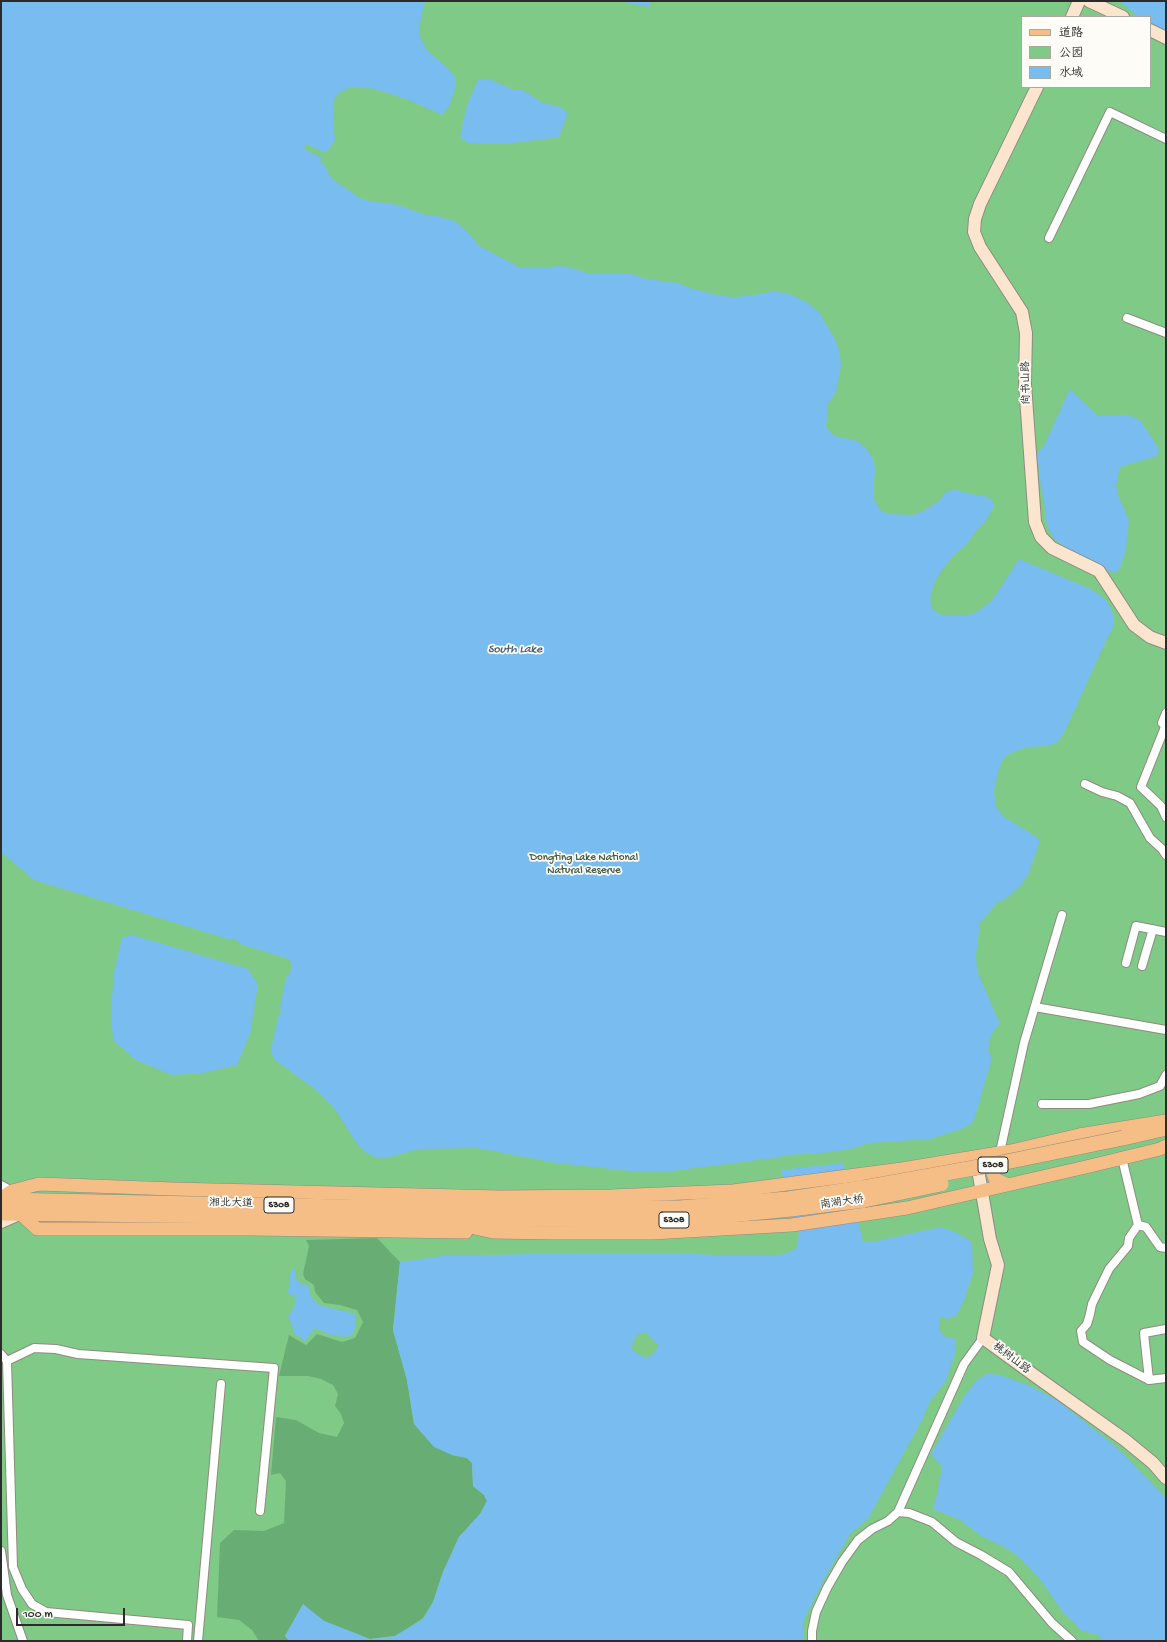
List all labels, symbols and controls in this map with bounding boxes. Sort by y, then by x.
legend [1021,16,1151,88]
text: 道路 [1059,27,1083,41]
text: 公园 [1059,47,1083,61]
text: 水域 [1059,67,1083,81]
street label: 尚书山路 [1020,361,1034,405]
water label: South Lake [488,643,542,657]
park label: Dongting Lake National Natural Reserve [530,851,638,877]
road number: S308 [978,1157,1008,1173]
street label: 南湖大桥 [819,1193,865,1213]
street label: 湘北大道 [209,1197,253,1211]
road number: S308 [264,1197,294,1213]
road number: S308 [659,1212,689,1228]
street label: 桃树山路 [989,1340,1033,1378]
scale bar [18,1600,127,1626]
text: 100 m [23,1608,53,1622]

